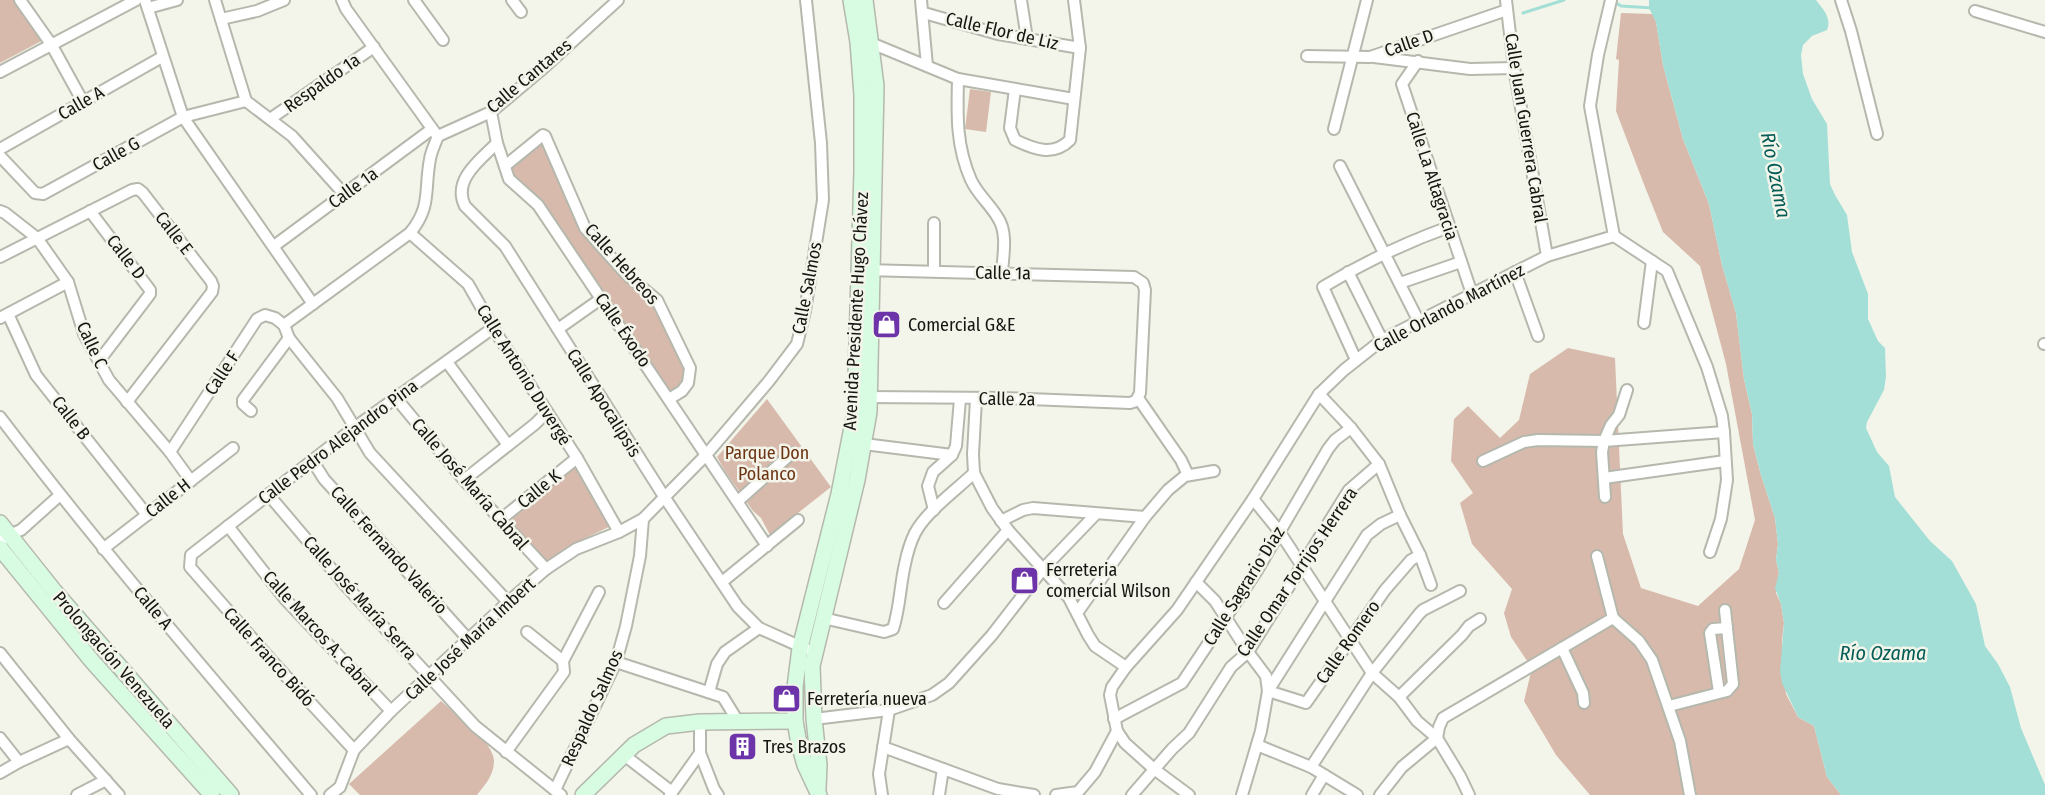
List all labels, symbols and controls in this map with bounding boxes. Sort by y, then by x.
street label: Calle Flor de Liz [944,7,1060,55]
street label: Calle D [1381,24,1437,62]
street label: Calle Juan Guerrera Cabral [1500,32,1552,225]
street label: Calle Cantares [482,34,576,118]
street label: Respaldo 1a [280,49,365,117]
street label: Calle A [54,81,108,125]
street label: Calle La Altagracia [1401,109,1463,243]
water label: Río Ozama [1756,130,1796,220]
street label: Calle G [89,132,143,176]
street label: Calle 1a [324,163,382,213]
street label: Avenida Presidente Hugo Chávez [839,191,873,431]
street label: Calle E [150,207,198,259]
street label: Calle Hebreos [580,219,664,309]
street label: Calle D [102,230,150,284]
street label: Calle Salmos [787,240,827,336]
street label: Calle Orlando Martínez [1370,259,1528,357]
street label: Calle 1a [975,262,1031,284]
street label: Calle Éxodo [590,288,657,371]
street label: Calle Antonio Duvergé [472,301,576,449]
shop icon: Comercial G&E [871,309,903,341]
place label: Comercial G&E [908,314,1015,336]
street label: Calle C [72,318,112,372]
street label: Calle Apocalipsis [562,345,646,461]
street label: Calle F [200,347,244,399]
street label: Calle Pedro Alejandro Pina [254,375,422,509]
street label: Calle 2a [978,388,1036,410]
street label: Calle B [47,392,95,445]
street label: Calle José María Cabral [407,414,533,555]
park label: Parque Don Polanco [725,442,809,485]
street label: Calle K [513,465,566,513]
street label: Calle H [141,474,195,522]
street label: Calle Fernando Valerio [326,481,452,619]
street label: Calle Omar Torrijos Herrera [1232,483,1362,661]
street label: Calle Sagrario Díaz [1199,522,1289,650]
street label: Calle José María Serra [298,531,422,665]
place label: Ferreteria comercial Wilson [1046,559,1171,602]
shop icon: Ferreteria comercial Wilson [1009,564,1041,596]
street label: Calle Marcos A. Cabral [258,566,382,700]
street label: Calle José María Imbert [400,573,540,705]
street label: Calle A [129,582,178,634]
street label: Prolongación Venezuela [48,587,180,733]
street label: Calle Romero [1311,596,1385,688]
street label: Calle Franco Bidó [219,603,319,711]
water label: Río Ozama [1840,641,1926,665]
street label: Respaldo Salmos [556,646,628,770]
shop icon: Ferretería nueva [770,683,802,715]
place label: Ferretería nueva [807,688,927,710]
building icon: Tres Brazos [726,731,758,763]
place label: Tres Brazos [763,736,846,758]

